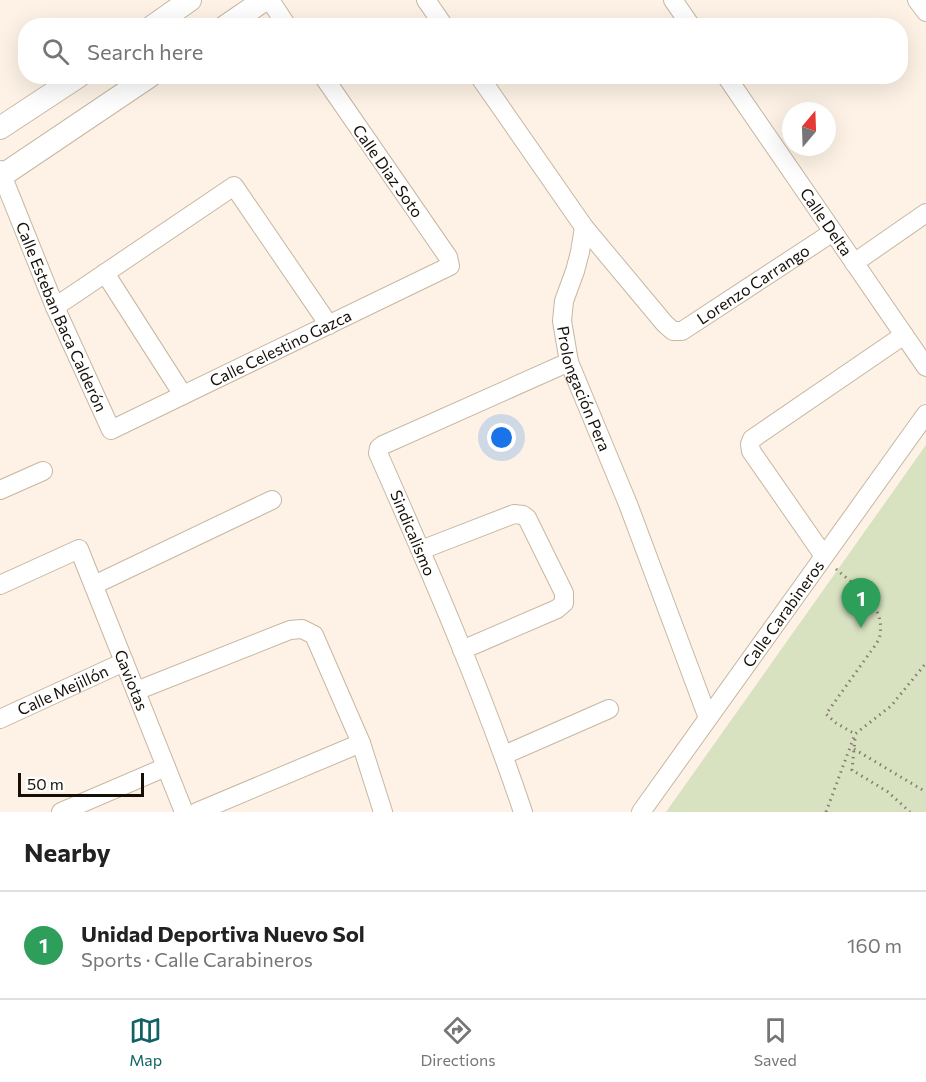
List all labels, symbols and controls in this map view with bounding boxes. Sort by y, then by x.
search box [18,18,908,84]
icon: search [39,35,72,68]
text: Search here [87,38,203,65]
north arrow [782,102,836,156]
street label: Calle Diaz Soto [349,121,427,221]
street label: Calle Delta [797,184,857,259]
street label: Calle Esteban Baca Calderón [13,219,111,414]
street label: Lorenzo Carrango [693,240,813,328]
street label: Calle Celestino Gazca [206,305,354,390]
street label: Prolongación Pera [554,324,615,454]
your location [487,423,516,452]
street label: Sindicalismo [387,487,440,579]
street label: Calle Carabineros [738,556,827,670]
pin: 1 [842,578,880,628]
street label: Gaviotas [111,647,152,713]
street label: Calle Mejillón [14,661,111,719]
scale bar [18,770,144,798]
text: 50 m [27,774,64,793]
text: Nearby [24,836,111,867]
text: Unidad Deportiva Nuevo Sol [81,920,365,947]
text: 1 [39,933,48,957]
text: 160 m [847,933,902,957]
text: Sports · Calle Carabineros [81,947,313,971]
tab: Map [129,1014,162,1069]
tab: Directions [420,1014,495,1069]
tab: Saved [754,1014,797,1069]

